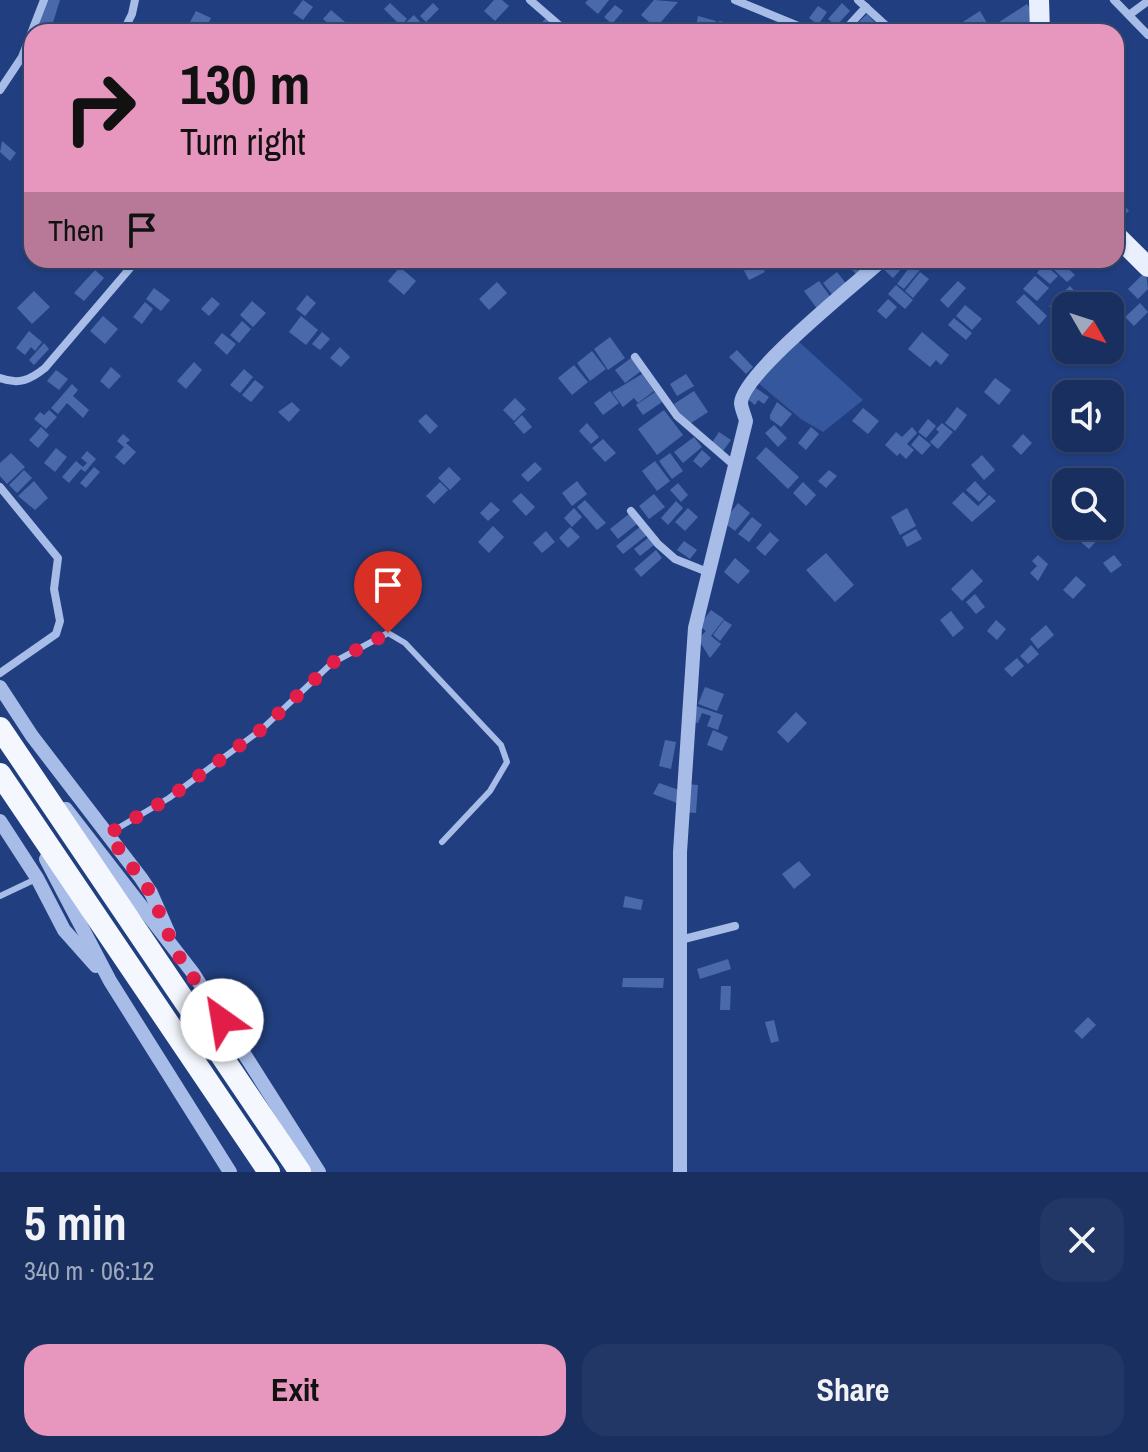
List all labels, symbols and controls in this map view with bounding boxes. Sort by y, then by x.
text: 130 m [180,46,310,121]
icon: right [48,56,152,160]
text: Turn right [180,118,305,166]
icon: arrive [120,208,164,252]
text: Then [48,210,104,250]
north arrow [1052,292,1124,364]
map controls [1052,292,1124,540]
button: sound [1052,380,1124,452]
button: search [1052,468,1124,540]
pin [354,551,422,633]
icon: arrive [366,563,410,607]
position arrow [180,978,264,1062]
text: 5 min [24,1190,127,1255]
button: close [1040,1198,1124,1282]
text: 340 m · 06:12 [24,1253,154,1288]
button: Exit [24,1344,566,1436]
button: Share [582,1344,1124,1436]

